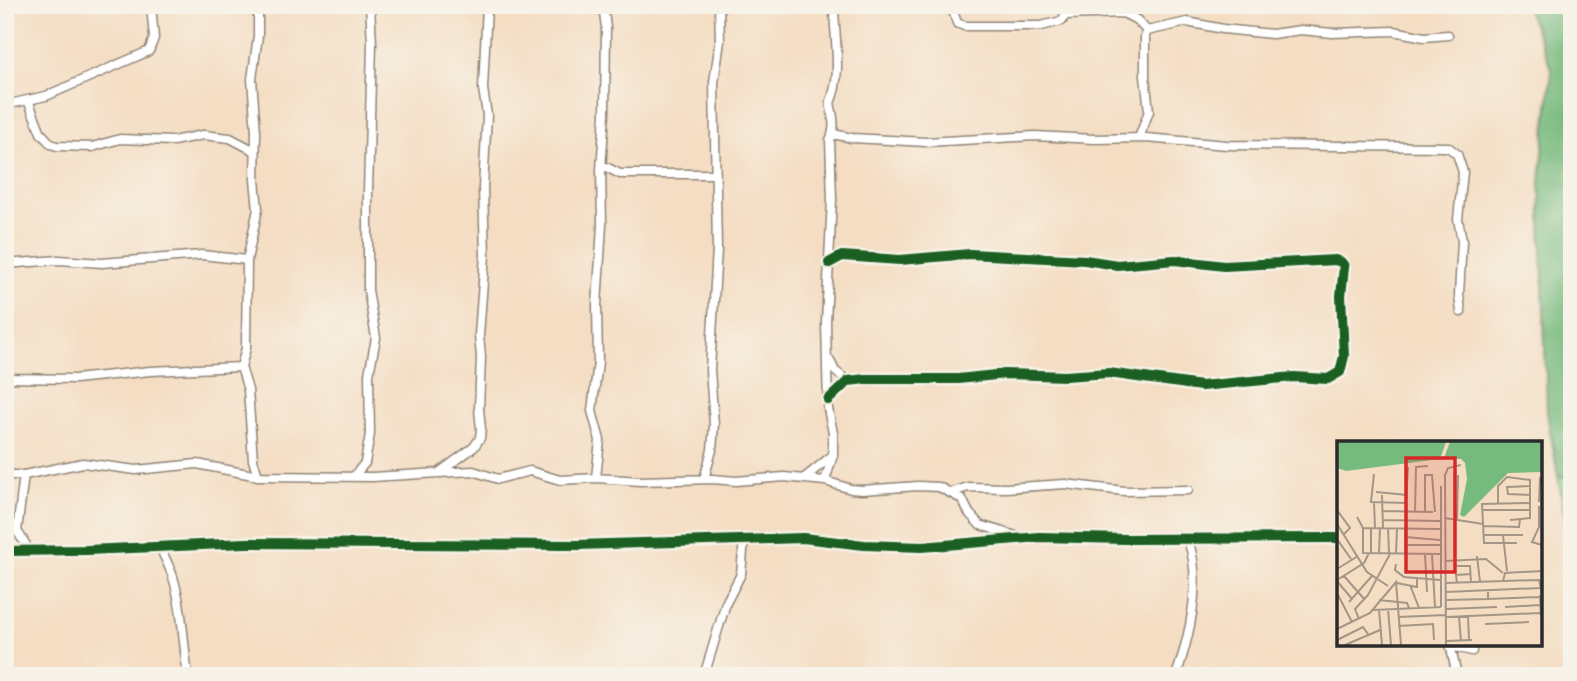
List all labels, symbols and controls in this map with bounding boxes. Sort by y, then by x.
inset map [1337,441,1542,646]

